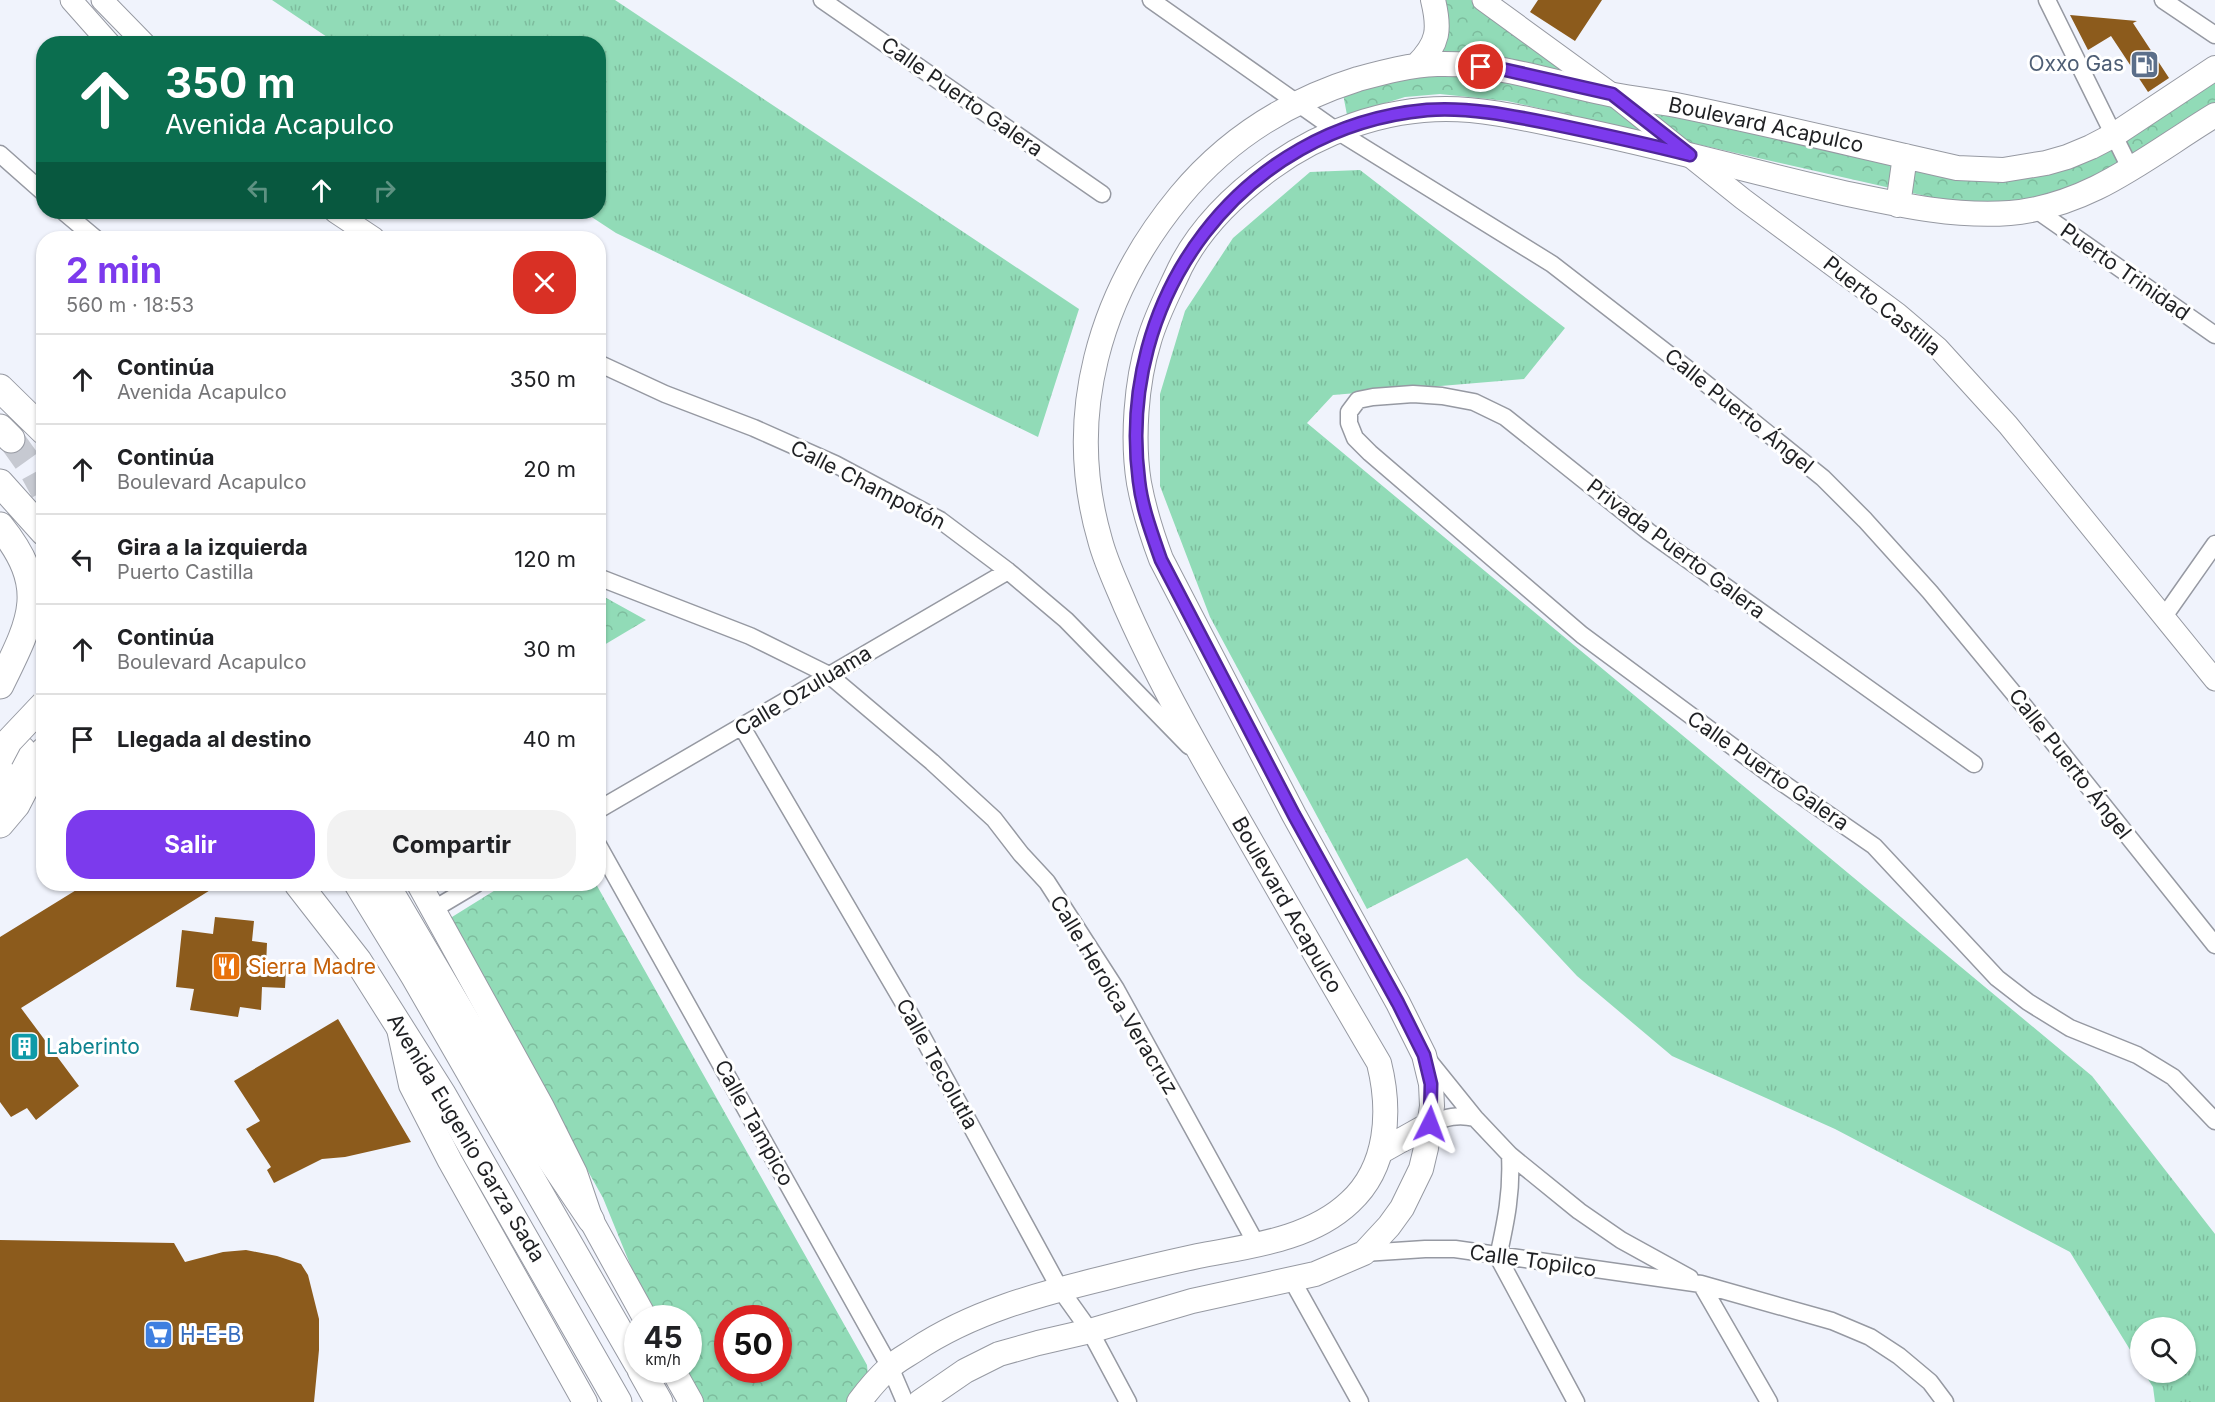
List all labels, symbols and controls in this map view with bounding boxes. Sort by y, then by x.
street label: Calle Puerto Galera [877,31,1048,162]
pin [1455,41,1506,92]
fuel station icon: Oxxo Gas [2129,48,2161,80]
icon: arrive [1464,50,1497,83]
place label: Oxxo Gas [2028,51,2124,76]
text: 350 m [165,57,296,108]
icon: ahead [66,60,144,138]
street label: Boulevard Acapulco [1666,92,1866,157]
text: Avenida Acapulco [165,108,394,141]
icon: left [242,174,275,207]
icon: ahead [305,174,338,207]
icon: right [368,174,401,207]
street label: Puerto Trinidad [2056,218,2195,325]
text: 2 min [66,248,162,292]
button: close [513,251,576,314]
street label: Puerto Castilla [1819,251,1946,361]
text: 560 m · 18:53 [66,293,194,317]
street label: Calle Puerto Ángel [1660,342,1819,478]
text: Continúa [117,354,215,380]
icon: ahead [66,363,99,396]
text: 350 m [510,366,576,392]
text: Avenida Acapulco [117,380,287,404]
street label: Calle Champotón [787,435,950,534]
text: Continúa [117,444,215,470]
icon: ahead [66,453,99,486]
text: 20 m [523,456,576,482]
text: Boulevard Acapulco [117,470,306,494]
street label: Privada Puerto Galera [1582,473,1770,624]
text: Gira a la izquierda [117,534,308,560]
icon: left [66,543,99,576]
text: 120 m [514,546,576,572]
text: Puerto Castilla [117,560,254,584]
text: Continúa [117,624,215,650]
icon: ahead [66,633,99,666]
text: 30 m [523,636,576,662]
street label: Calle Ozuluama [730,640,876,741]
text: Boulevard Acapulco [117,650,306,674]
street label: Calle Puerto Ángel [2004,683,2138,844]
street label: Calle Puerto Galera [1683,705,1854,836]
icon: arrive [66,723,99,756]
text: Llegada al destino [117,726,311,752]
text: 40 m [522,726,576,752]
button: Salir [66,810,315,879]
button: Compartir [327,810,576,879]
street label: Boulevard Acapulco [1227,812,1348,997]
street label: Calle Heroica Veracruz [1045,891,1184,1099]
restaurant icon: Sierra Madre [211,951,243,983]
place label: Sierra Madre [248,954,376,979]
street label: Calle Tecolutla [891,994,984,1133]
street label: Avenida Eugenio Garza Sada [382,1009,551,1267]
building icon: Laberinto [9,1031,41,1063]
place label: Laberinto [46,1034,140,1059]
street label: Calle Tampico [710,1055,799,1190]
position arrow [1398,1092,1462,1156]
street label: Calle Topilco [1468,1239,1598,1282]
speed limit sign: 50 [714,1305,792,1383]
map controls [2130,1317,2196,1383]
button: search [2130,1317,2196,1383]
supermarket icon: H-E-B [143,1319,175,1351]
text: 45 [643,1319,683,1355]
place label: H-E-B [180,1322,241,1347]
text: km/h [645,1350,681,1369]

